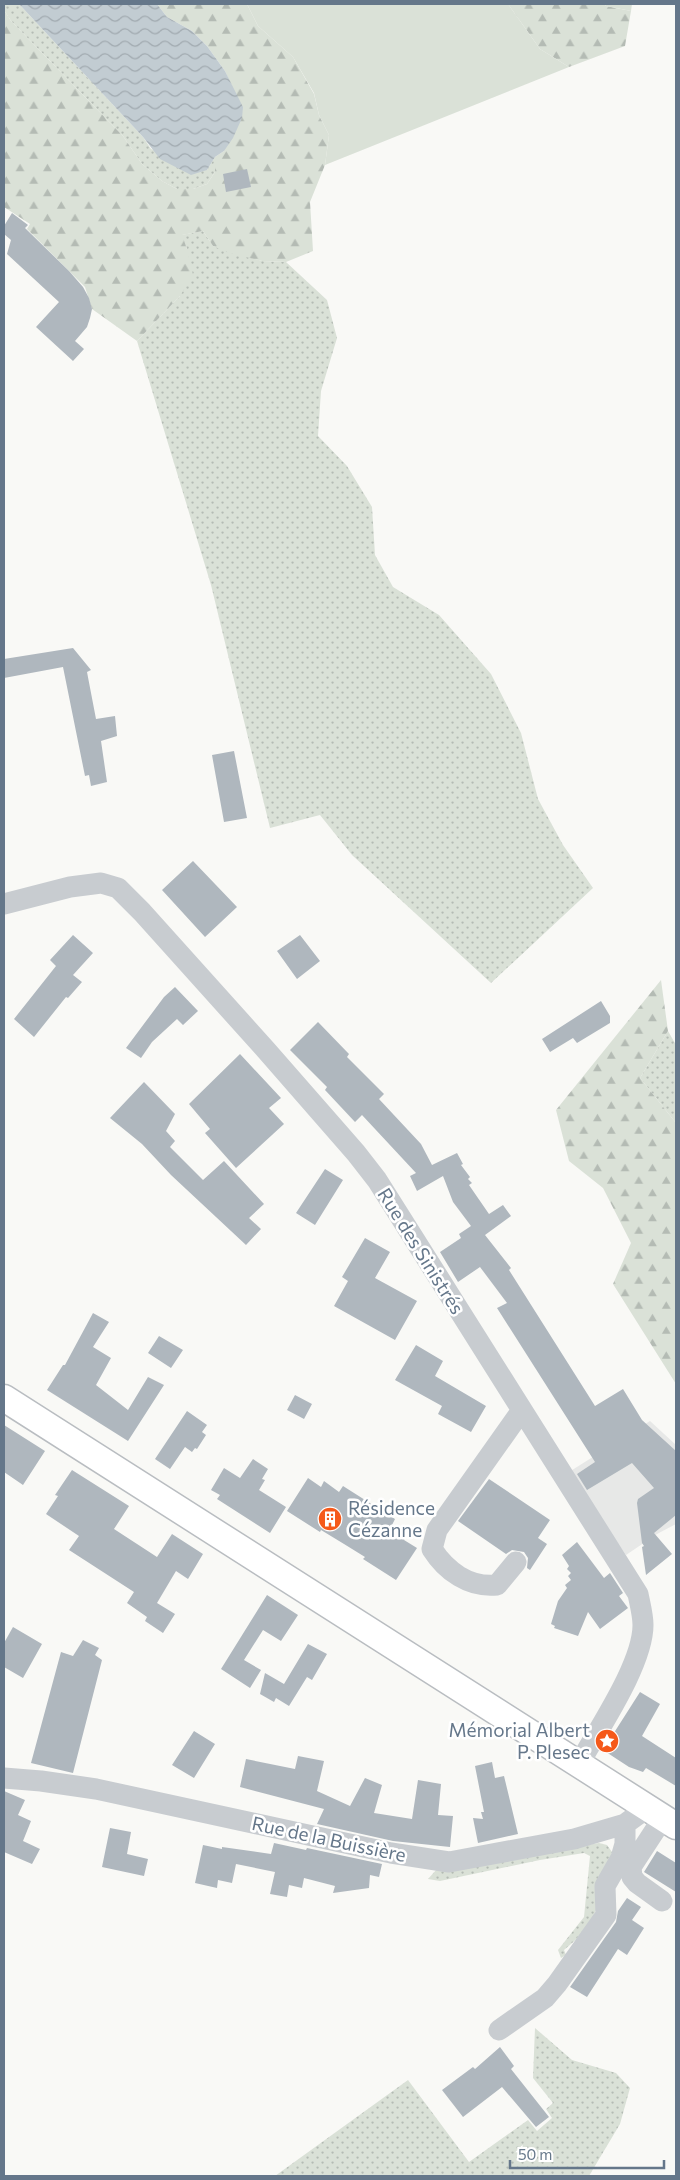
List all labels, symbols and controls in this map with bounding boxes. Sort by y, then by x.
street label: Rue des Sinistrés [373,1183,469,1318]
place label: Résidence Cézanne [348,1496,435,1541]
building icon: Résidence Cézanne [317,1506,343,1532]
place label: Mémorial Albert P. Plesec [448,1718,590,1763]
place icon: Mémorial Albert P. Plesec [594,1728,620,1754]
street label: Rue de la Buissière [250,1811,408,1866]
scale bar [510,2138,664,2170]
text: 50 m [518,2145,552,2163]

